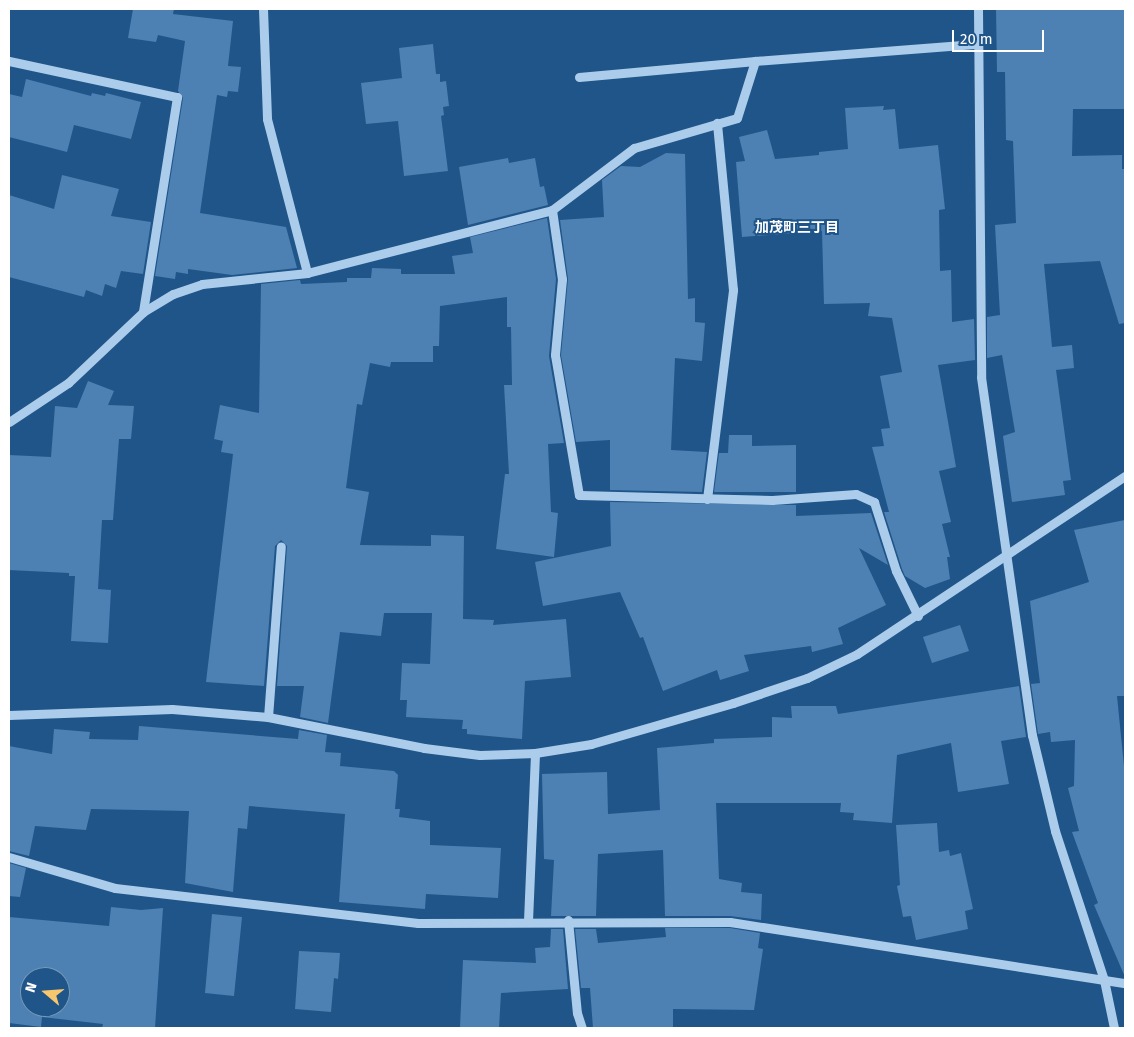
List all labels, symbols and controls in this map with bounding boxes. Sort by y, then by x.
scale bar [954,20,1046,52]
text: 20 m [960,30,993,48]
district label: 加茂町三丁目 [755,220,839,236]
north arrow [20,967,70,1017]
text: N [22,980,41,995]

